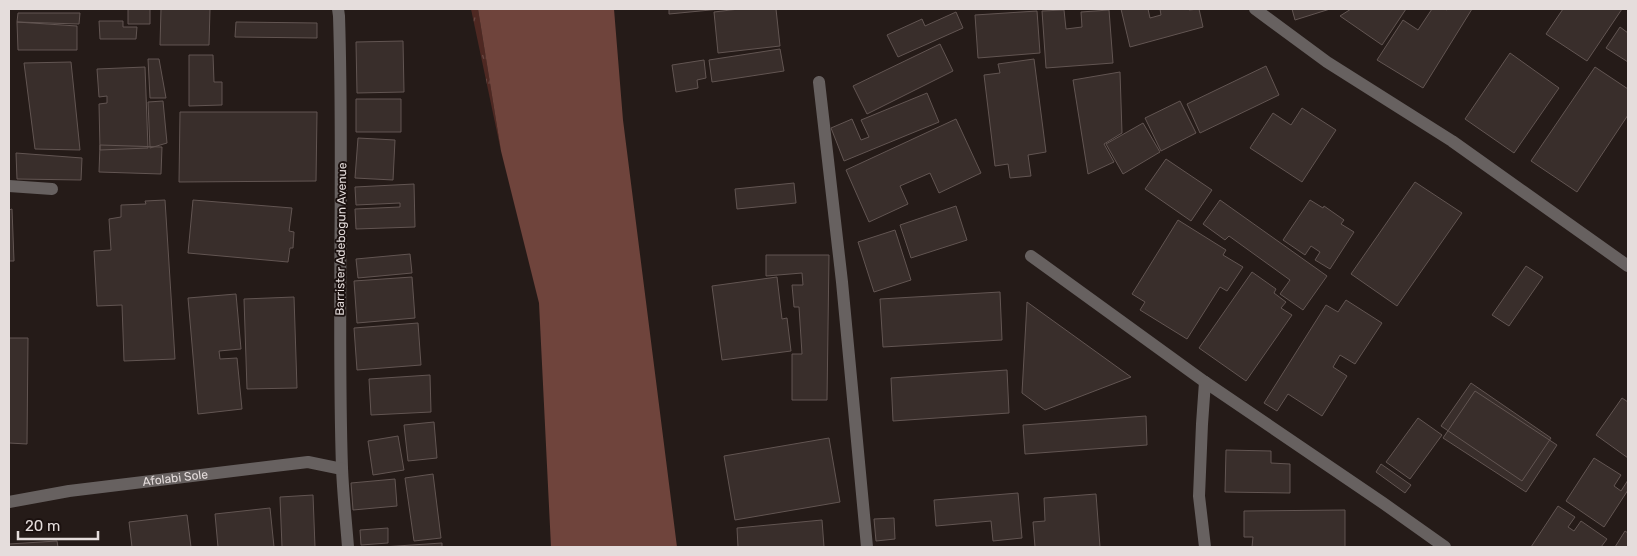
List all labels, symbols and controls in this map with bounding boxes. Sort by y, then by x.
street label: Barrister Adebogun Avenue [333,162,349,316]
street label: Afolabi Sole [142,467,209,489]
scale bar [18,508,98,540]
text: 20 m [25,517,60,535]

